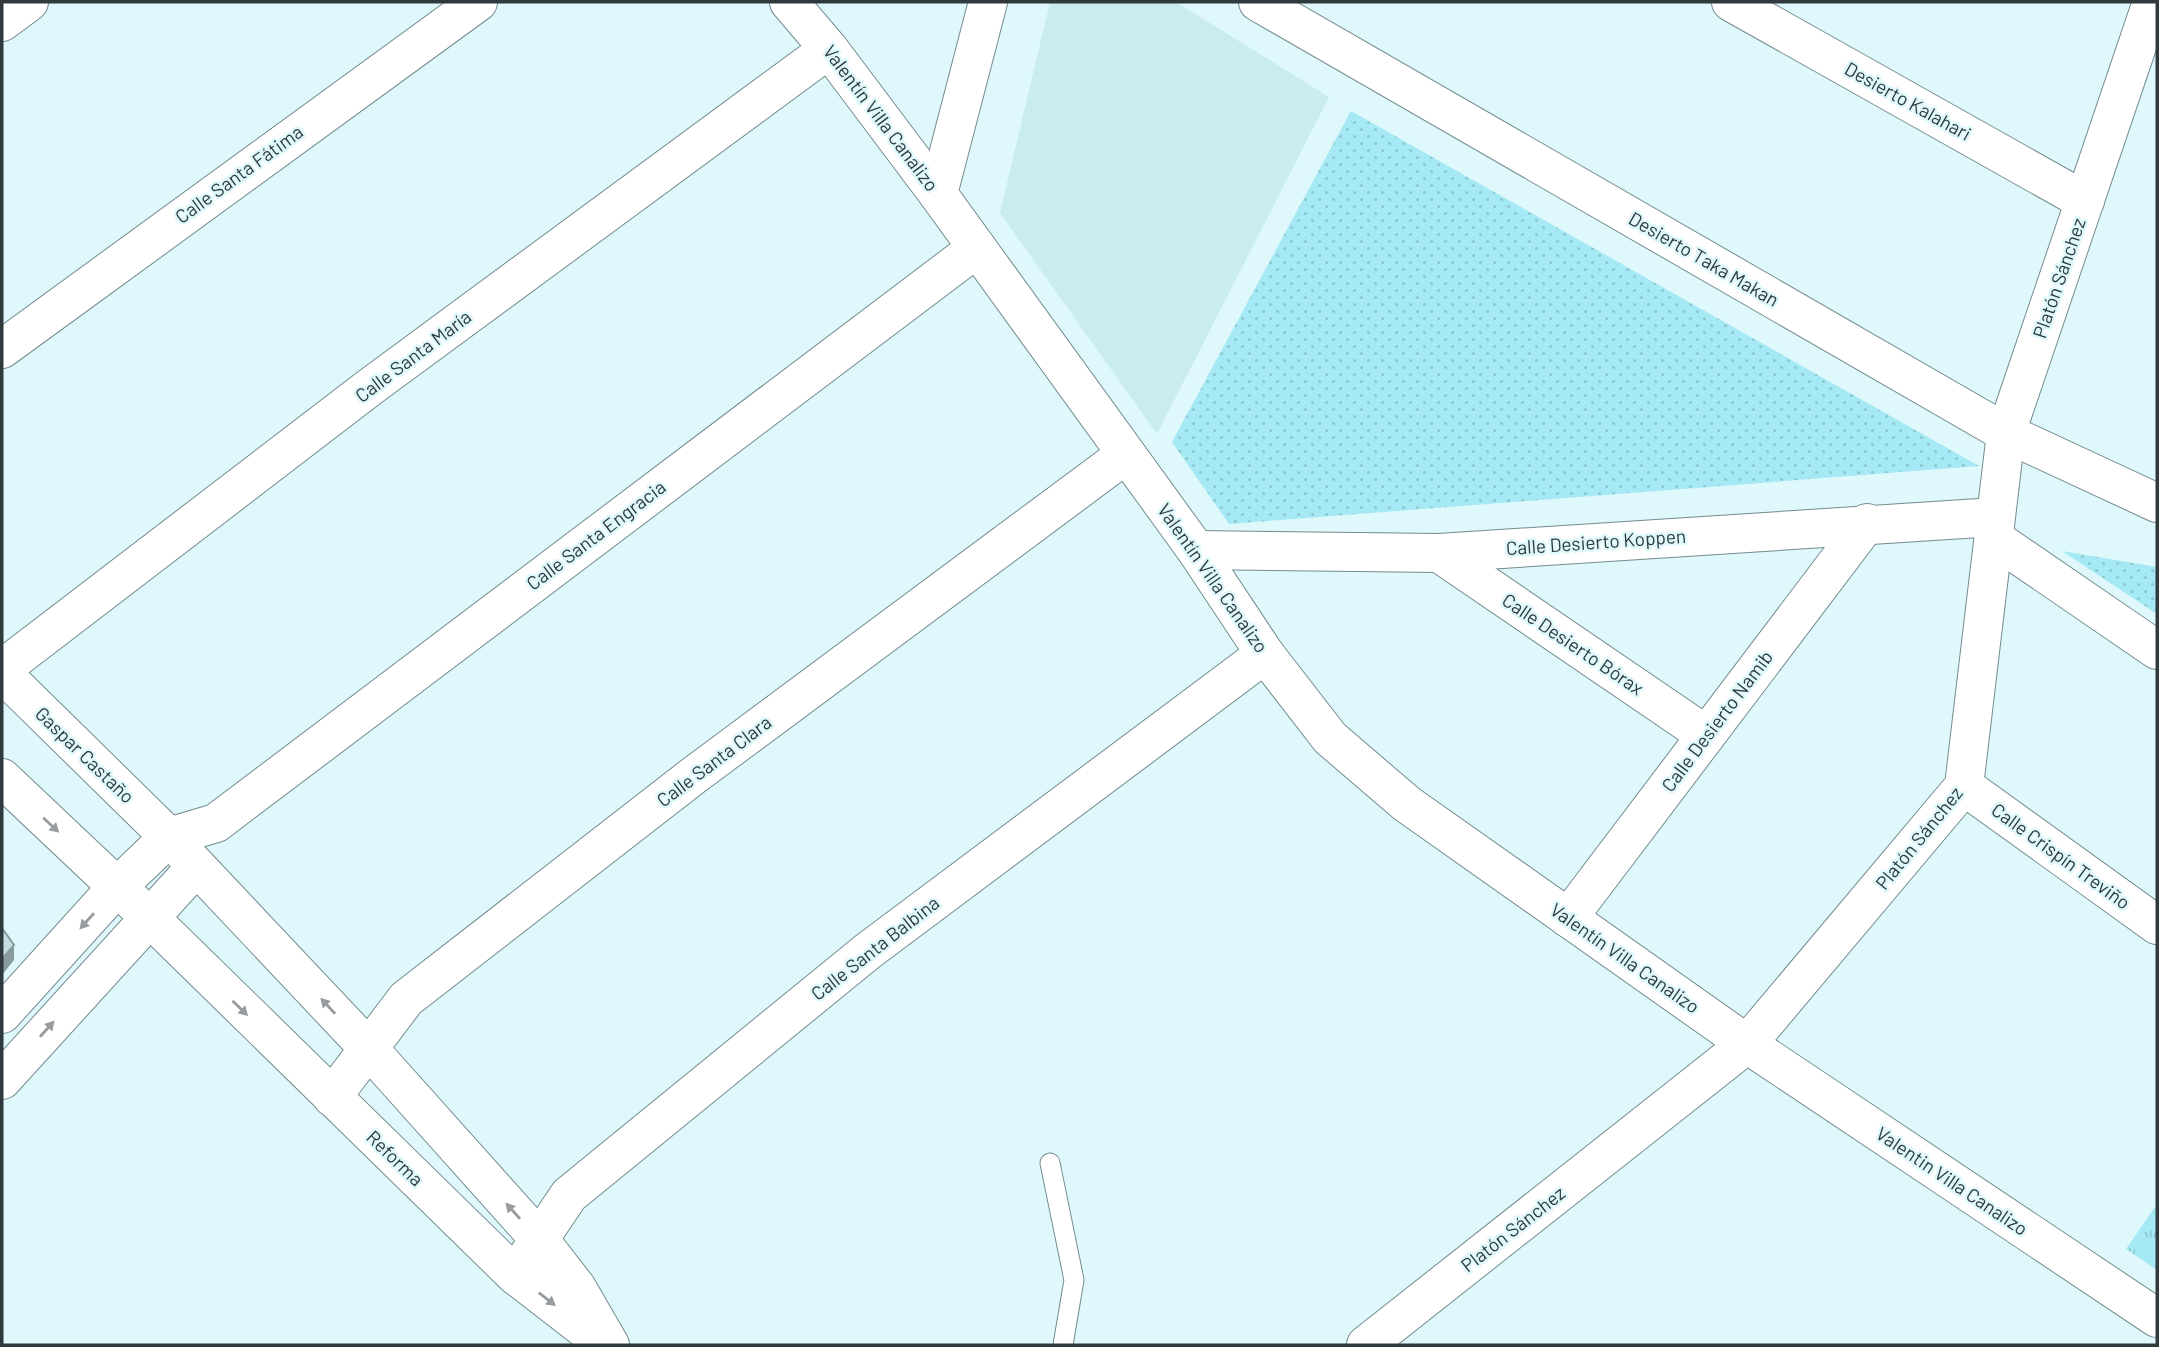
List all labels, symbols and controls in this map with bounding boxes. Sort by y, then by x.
street label: Valentín Villa Canalizo [819,40,944,195]
street label: Desierto Kalahari [1841,56,1975,145]
street label: Calle Santa Fátima [170,120,307,228]
street label: Desierto Taka Makan [1625,206,1783,311]
street label: Platón Sánchez [2027,215,2090,341]
street label: Calle Santa María [350,305,475,407]
street label: Calle Santa Engracia [522,475,670,594]
street label: Valentín Villa Canalizo [1153,499,1274,657]
street label: Calle Desierto Koppen [1505,524,1687,559]
street label: Calle Desierto Bórax [1498,588,1648,699]
street label: Calle Desierto Namib [1656,645,1777,796]
street label: Gaspar Castaño [31,702,140,808]
street label: Calle Santa Clara [652,710,775,811]
street label: Platón Sánchez [1870,782,1967,894]
street label: Calle Crispín Treviño [1987,798,2135,914]
one-way arrow [43,817,60,834]
street label: Calle Santa Balbina [806,890,943,1005]
street label: Valentín Villa Canalizo [1546,897,1704,1018]
one-way arrow [79,912,95,929]
one-way arrow [320,998,336,1015]
one-way arrow [232,999,249,1016]
one-way arrow [39,1020,55,1038]
street label: Valentin Villa Canalizo [1872,1121,2032,1240]
street label: Reforma [362,1125,429,1190]
street label: Platón Sánchez [1456,1181,1569,1276]
one-way arrow [505,1202,521,1220]
one-way arrow [538,1292,556,1307]

